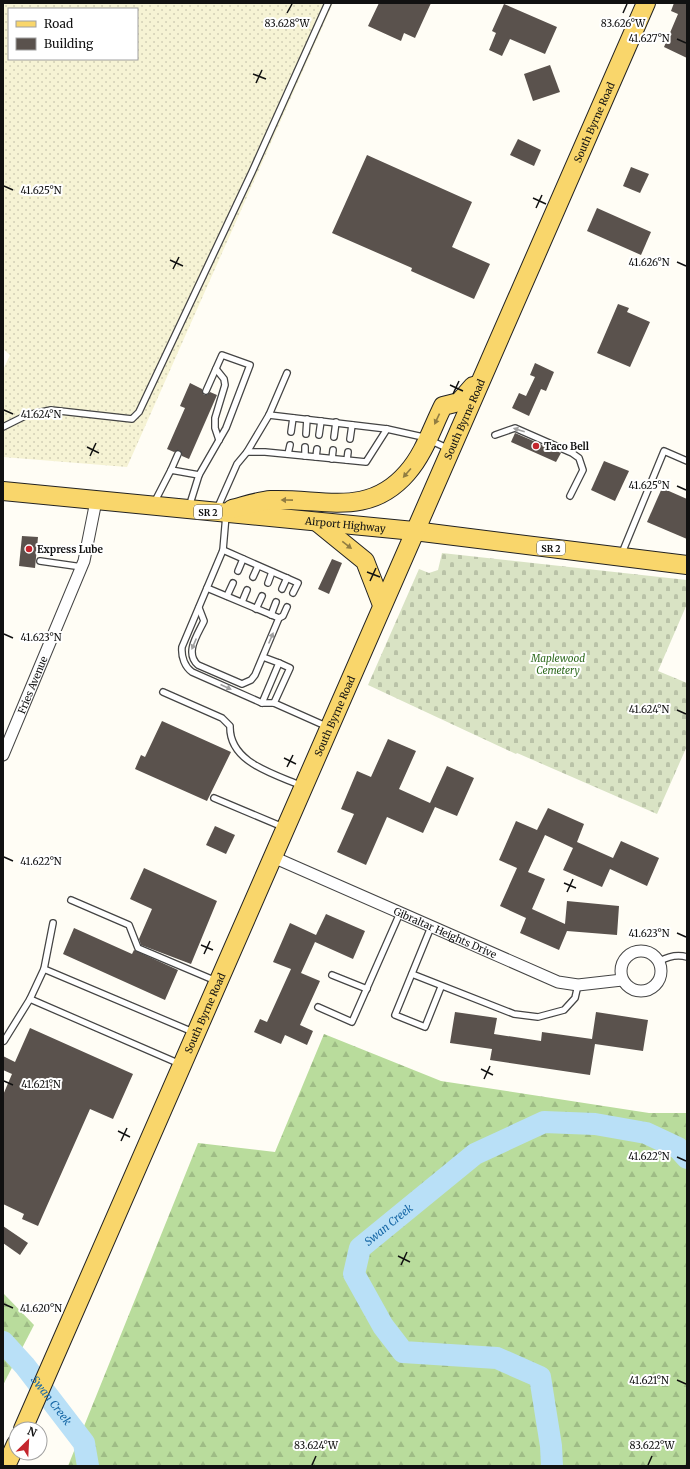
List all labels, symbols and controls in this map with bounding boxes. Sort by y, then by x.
legend [8,8,138,60]
text: Road [44,16,73,31]
text: 83.628°W [264,17,311,30]
text: 83.626°W [601,17,646,30]
text: 41.627°N [628,32,670,45]
text: Building [44,36,94,51]
street label: South Byrne Road [571,80,617,164]
text: 41.625°N [21,184,62,197]
text: 41.626°N [629,256,670,269]
street label: South Byrne Road [441,377,487,461]
text: 41.624°N [21,408,61,421]
one-way arrow [434,413,440,424]
one-way arrow [512,427,524,433]
place label: Taco Bell [544,440,590,453]
marker: Taco Bell [531,441,541,451]
one-way arrow [402,467,411,478]
text: 41.625°N [629,479,670,492]
one-way arrow [281,497,293,504]
road number: SR 2 [194,505,222,519]
street label: Airport Highway [304,514,386,535]
one-way arrow [342,541,353,550]
road number: SR 2 [537,541,565,555]
place label: Express Lube [37,543,104,556]
marker: Express Lube [24,544,34,554]
text: 41.623°N [21,631,62,644]
one-way arrow [268,632,274,643]
one-way arrow [191,638,197,649]
park label: Maplewood Cemetery [530,652,585,677]
street label: Fries Avenue [14,654,50,716]
street label: South Byrne Road [311,674,358,758]
one-way arrow [221,684,232,690]
text: 41.624°N [629,703,669,716]
text: 41.622°N [20,855,62,868]
street label: Gibraltar Heights Drive [392,904,499,961]
text: 41.623°N [629,927,670,940]
street label: South Byrne Road [181,971,228,1055]
text: 41.621°N [21,1078,61,1091]
text: 41.622°N [628,1150,670,1163]
water label: Swan Creek [362,1201,415,1248]
text: 41.620°N [20,1302,62,1315]
water label: Swan Creek [28,1373,75,1428]
text: 41.621°N [629,1374,669,1387]
north arrow [8,1421,48,1461]
text: N [25,1424,39,1440]
text: 83.624°W [294,1439,339,1452]
text: 83.622°W [630,1439,675,1452]

